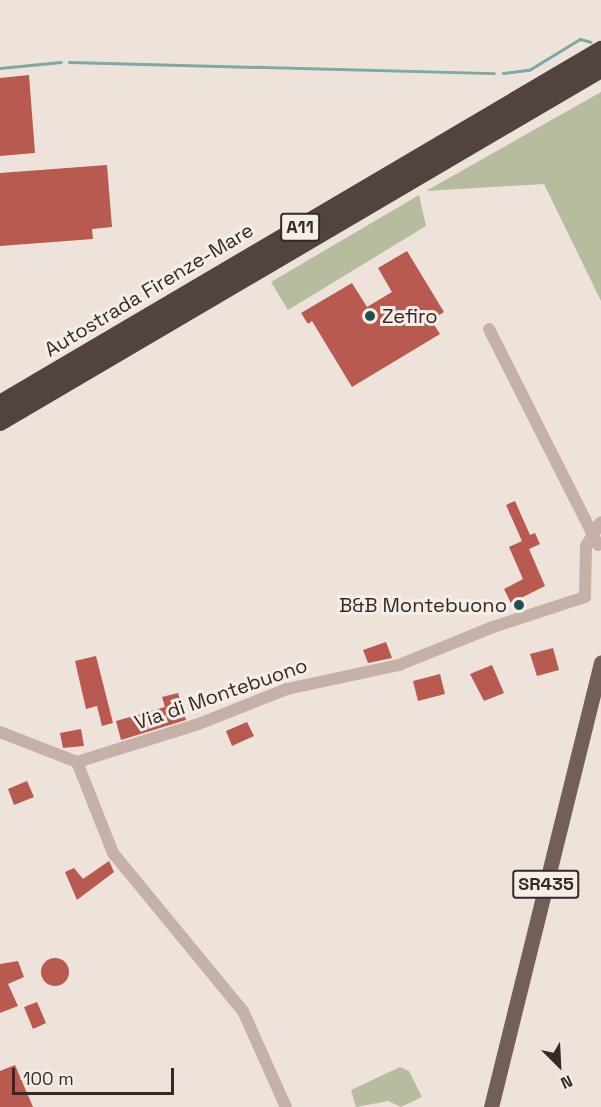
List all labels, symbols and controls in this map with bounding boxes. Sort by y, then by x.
road number: A11 [279,212,321,242]
street label: Autostrada Firenze-Mare [40,218,258,362]
place label: Zefiro [382,304,437,328]
marker: Zefiro [363,309,377,323]
place label: B&B Montebuono [339,593,507,617]
marker: B&B Montebuono [512,598,526,612]
street label: Via di Montebuono [131,653,311,735]
road number: SR435 [512,869,580,899]
north arrow [529,1035,589,1095]
scale bar [15,1056,177,1094]
text: 100 m [23,1067,74,1090]
text: N [557,1070,576,1094]

